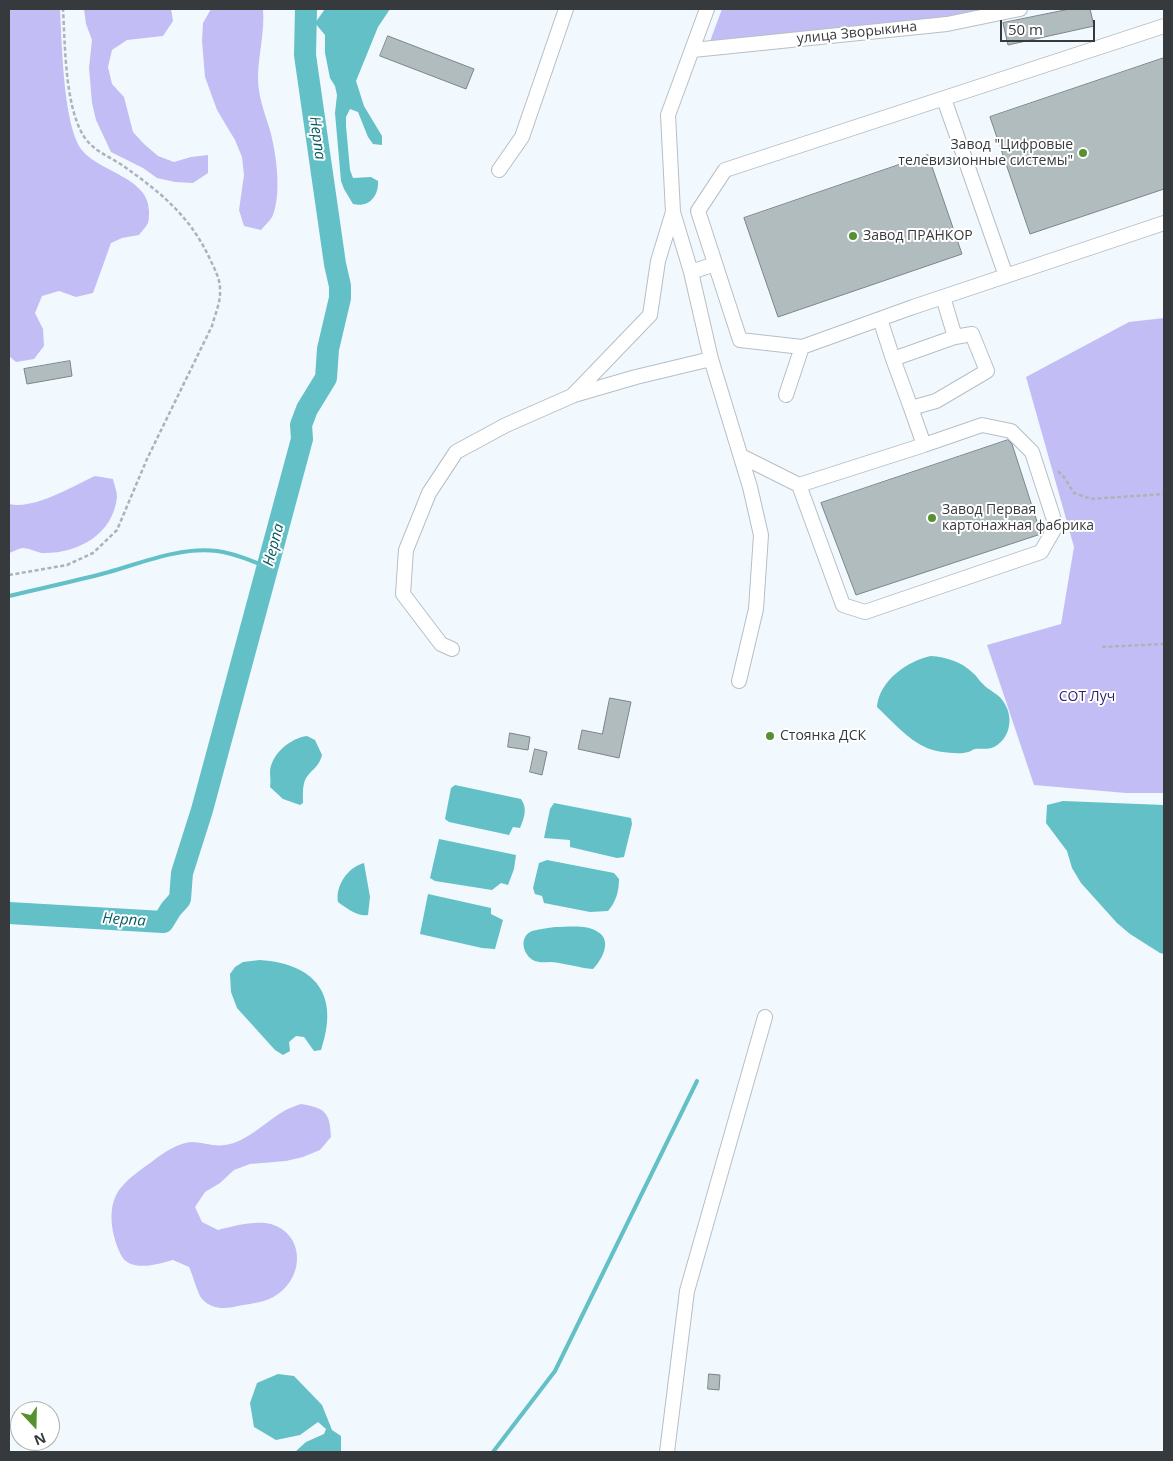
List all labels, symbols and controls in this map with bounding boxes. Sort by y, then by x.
scale bar [1003,10,1098,42]
street label: улица Зворыкина [796,18,918,48]
text: 50 m [1008,19,1043,39]
water label: Нерпа [305,115,329,161]
place label: Завод "Цифровые телевизионные системы" [898,137,1073,170]
marker: Завод "Цифровые телевизионные системы" [1077,147,1089,159]
place label: Завод ПРАНКОР [863,228,973,244]
marker: Завод ПРАНКОР [847,230,859,242]
place label: Завод Первая картонажная фабрика [942,502,1094,534]
marker: Завод Первая картонажная фабрика [926,512,938,524]
water label: Нерпа [260,522,288,568]
park label: СОТ Луч [1059,689,1115,705]
place label: Стоянка ДСК [780,728,866,744]
marker: Стоянка ДСК [764,730,776,742]
water label: Нерпа [102,910,146,930]
north arrow [10,1401,60,1451]
text: N [31,1429,49,1450]

